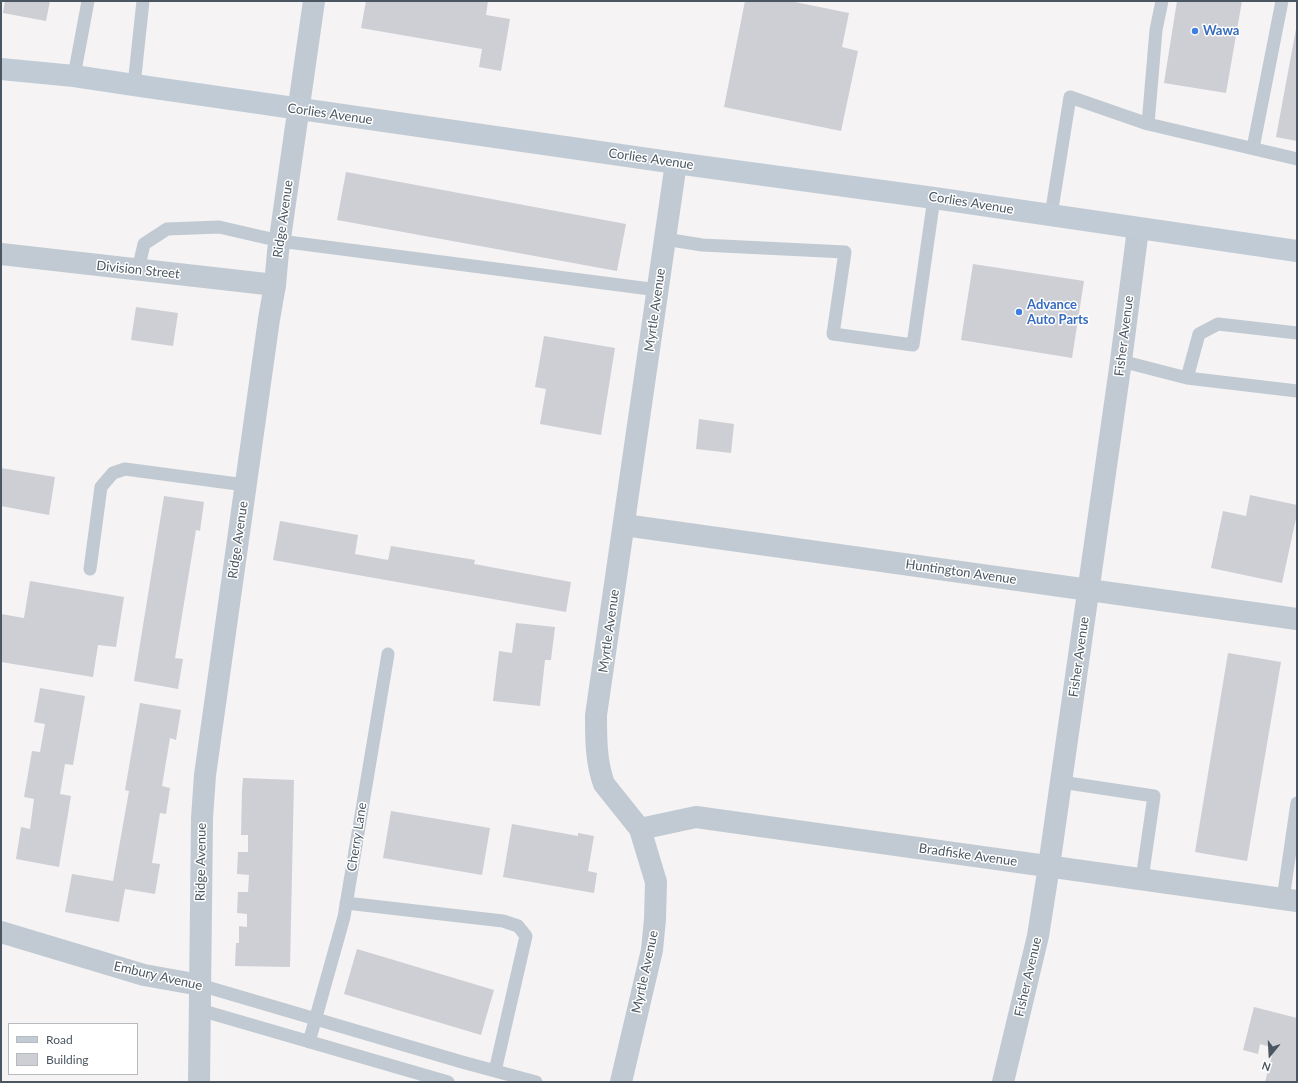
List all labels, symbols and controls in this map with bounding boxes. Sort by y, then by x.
place label: Wawa [1203,23,1239,39]
marker: Wawa [1190,26,1200,36]
street label: Corlies Avenue [286,100,374,128]
street label: Corlies Avenue [607,145,695,173]
street label: Ridge Avenue [270,179,296,259]
street label: Corlies Avenue [927,189,1015,217]
street label: Division Street [96,258,180,282]
street label: Myrtle Avenue [641,267,669,353]
street label: Fisher Avenue [1111,295,1137,377]
place label: Advance Auto Parts [1027,297,1088,328]
marker: Advance Auto Parts [1014,307,1024,317]
street label: Ridge Avenue [225,500,251,580]
street label: Huntington Avenue [905,556,1017,588]
street label: Myrtle Avenue [595,588,623,674]
street label: Fisher Avenue [1066,616,1092,698]
street label: Cherry Lane [344,801,370,873]
street label: Ridge Avenue [193,823,209,901]
street label: Bradfiske Avenue [918,840,1018,870]
street label: Myrtle Avenue [629,929,661,1015]
street label: Fisher Avenue [1011,936,1045,1018]
street label: Embury Avenue [112,958,204,994]
legend [8,1023,138,1075]
text: Road [46,1032,73,1047]
north arrow [1250,1035,1290,1075]
text: Building [46,1052,89,1067]
text: N [1260,1059,1272,1074]

